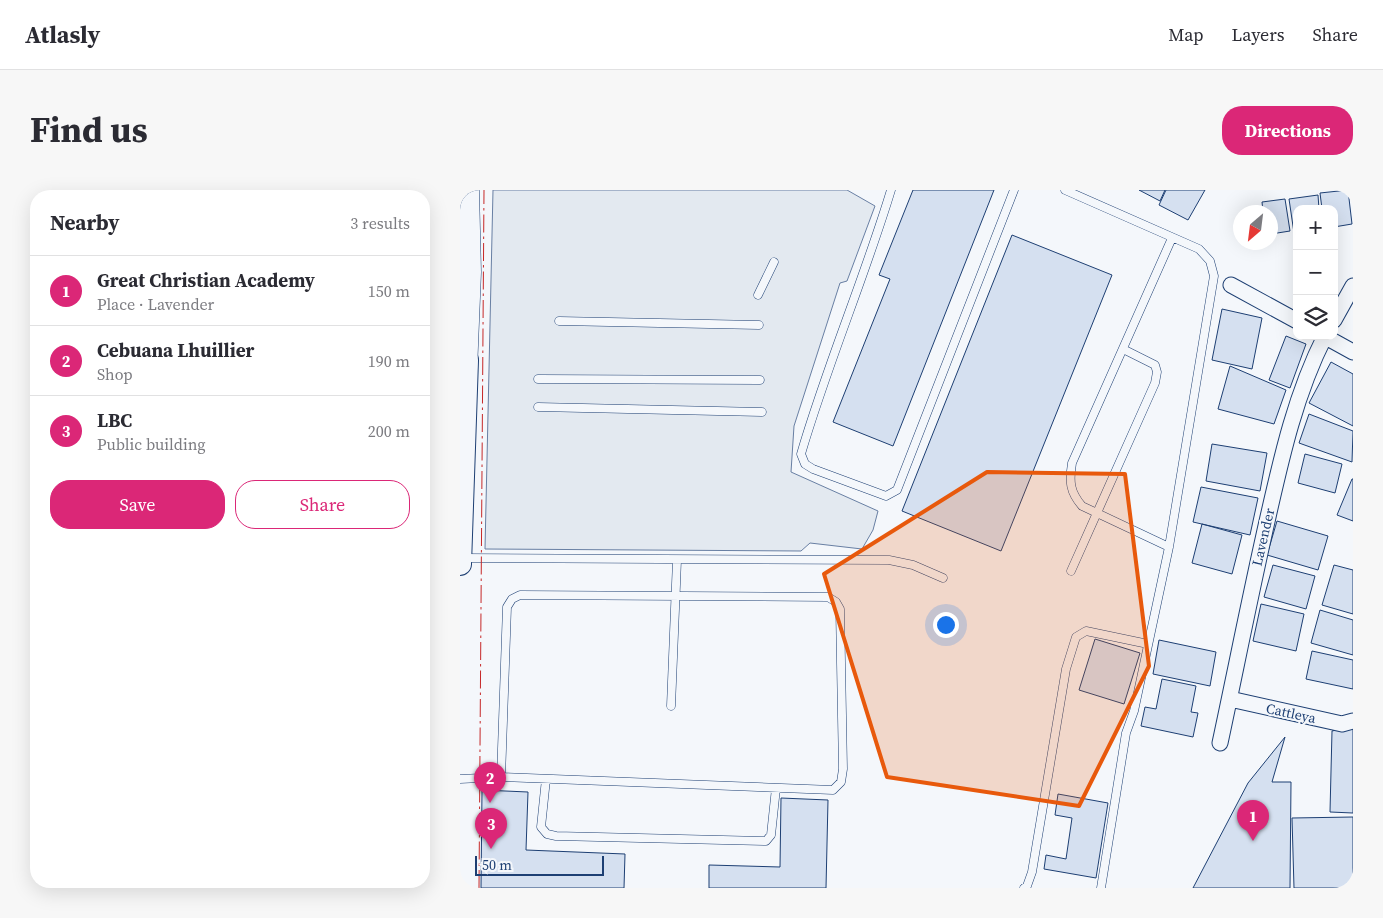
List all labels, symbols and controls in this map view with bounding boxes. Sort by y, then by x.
text: Atlasly [25,18,100,51]
text: Map [1168,22,1203,47]
text: Layers [1231,22,1284,47]
text: Share [1312,22,1358,47]
text: Find us [30,106,148,154]
button: Directions [1222,106,1353,155]
north arrow [1233,205,1278,250]
map controls [1293,205,1338,340]
button: + [1293,205,1338,250]
text: Nearby [50,208,120,237]
text: 3 results [350,212,410,234]
button: − [1293,250,1338,295]
text: Great Christian Academy [97,267,315,293]
text: 1 [62,280,70,302]
text: 150 m [368,280,410,302]
text: Place · Lavender [97,293,214,315]
button: layers [1293,295,1338,340]
text: Cebuana Lhuillier [97,337,254,363]
text: 2 [62,350,70,372]
text: 190 m [368,350,410,372]
text: Shop [97,363,133,385]
text: LBC [97,407,132,433]
text: 3 [62,420,70,442]
text: 200 m [368,420,410,442]
text: Public building [97,433,206,455]
button: Save [50,480,225,529]
button: Share [235,480,410,529]
street label: Lavender [1247,506,1279,568]
your location [933,612,959,638]
street label: Cattleya [1264,698,1319,728]
pin: 2 [474,762,506,803]
pin: 1 [1237,800,1269,841]
pin: 3 [475,808,507,849]
scale bar [475,853,604,876]
text: 50 m [482,855,512,875]

